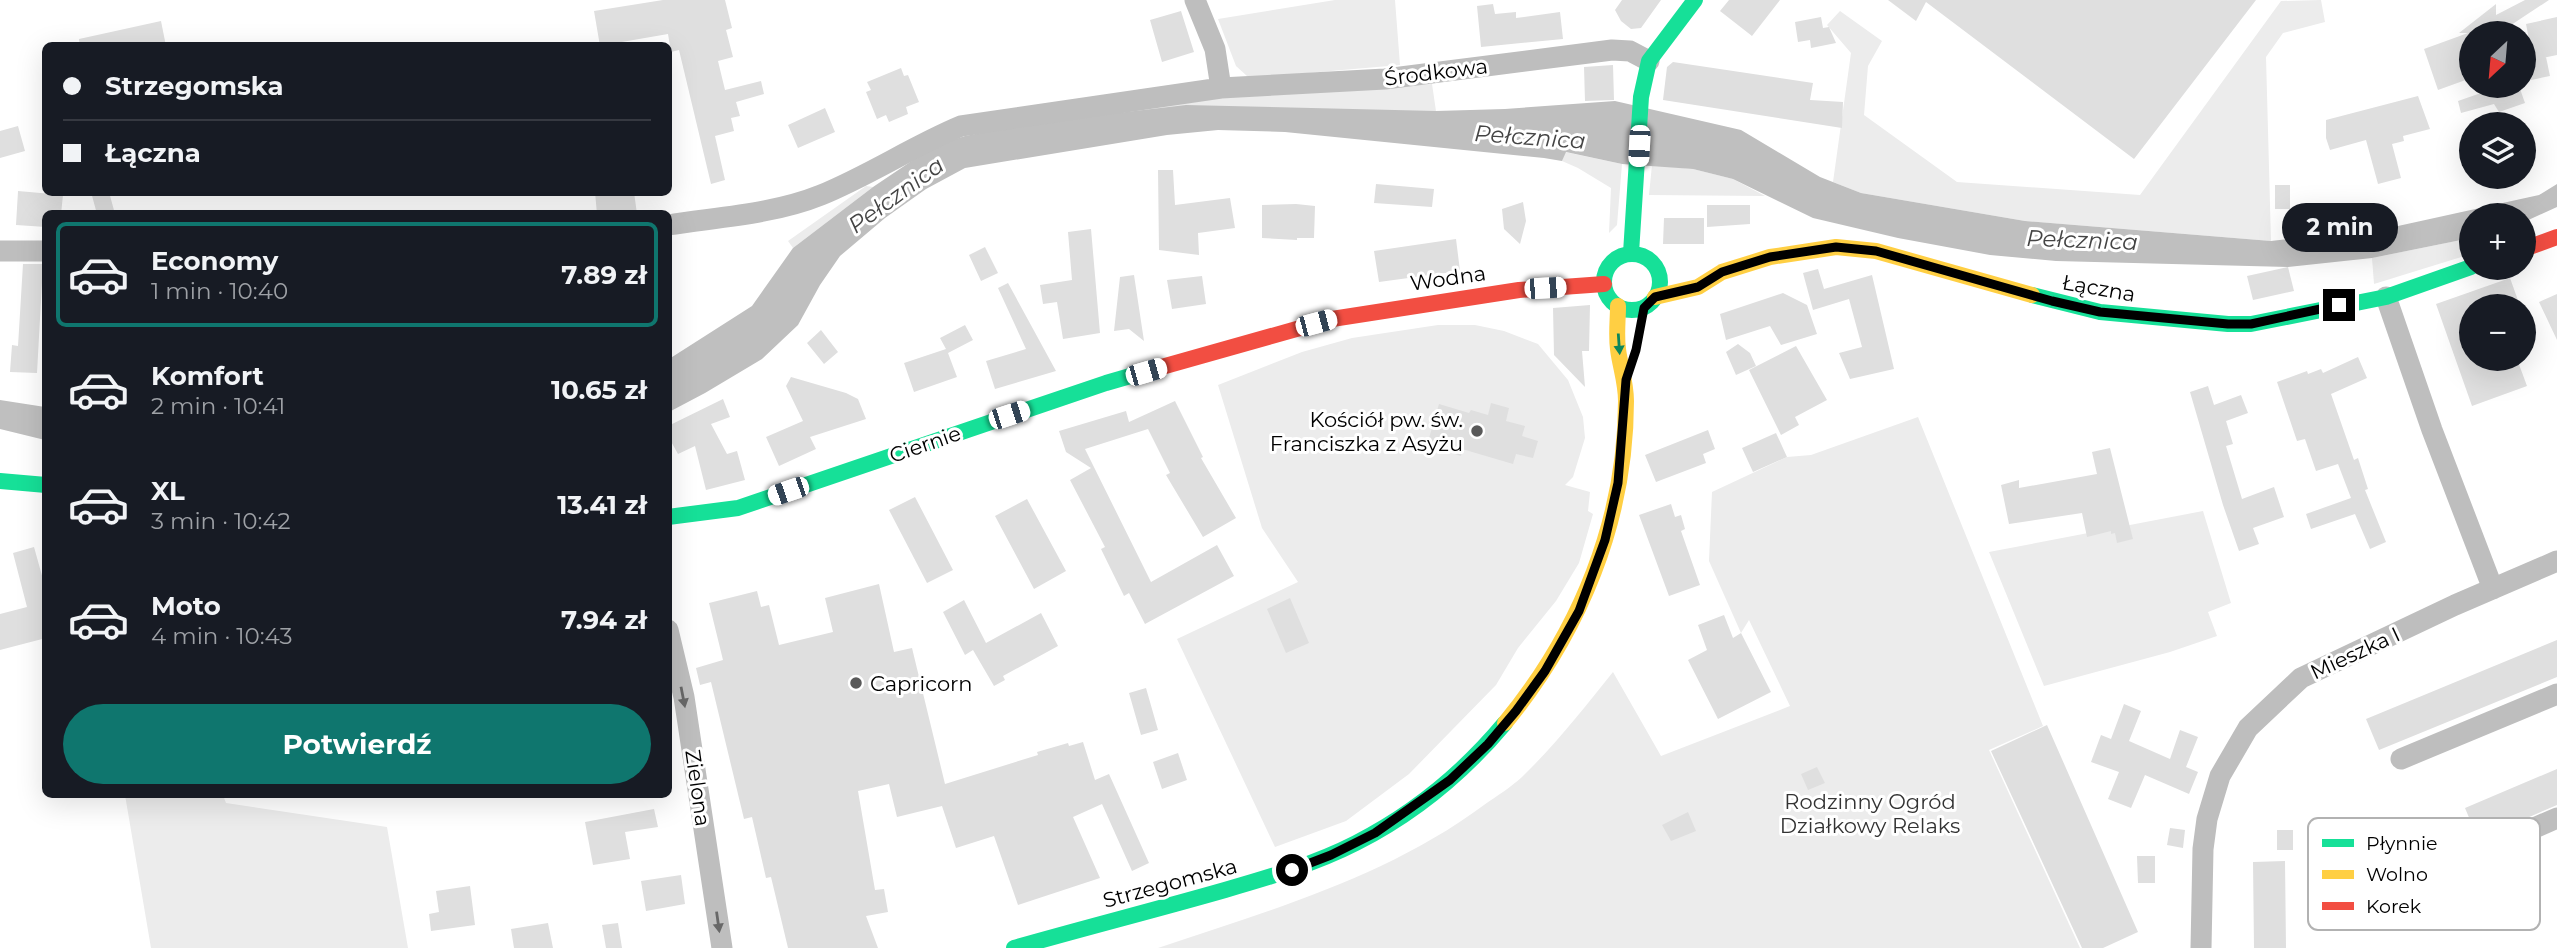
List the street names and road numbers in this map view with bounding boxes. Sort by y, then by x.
street label: Środkowa [1383,53,1489,91]
street label: Wodna [1409,260,1487,296]
street label: Łączna [2060,269,2138,307]
street label: Ciernie [886,420,964,468]
street label: Mieszka I [2306,621,2404,685]
street label: Zielona [680,748,716,828]
street label: Strzegomska [1100,853,1240,913]

